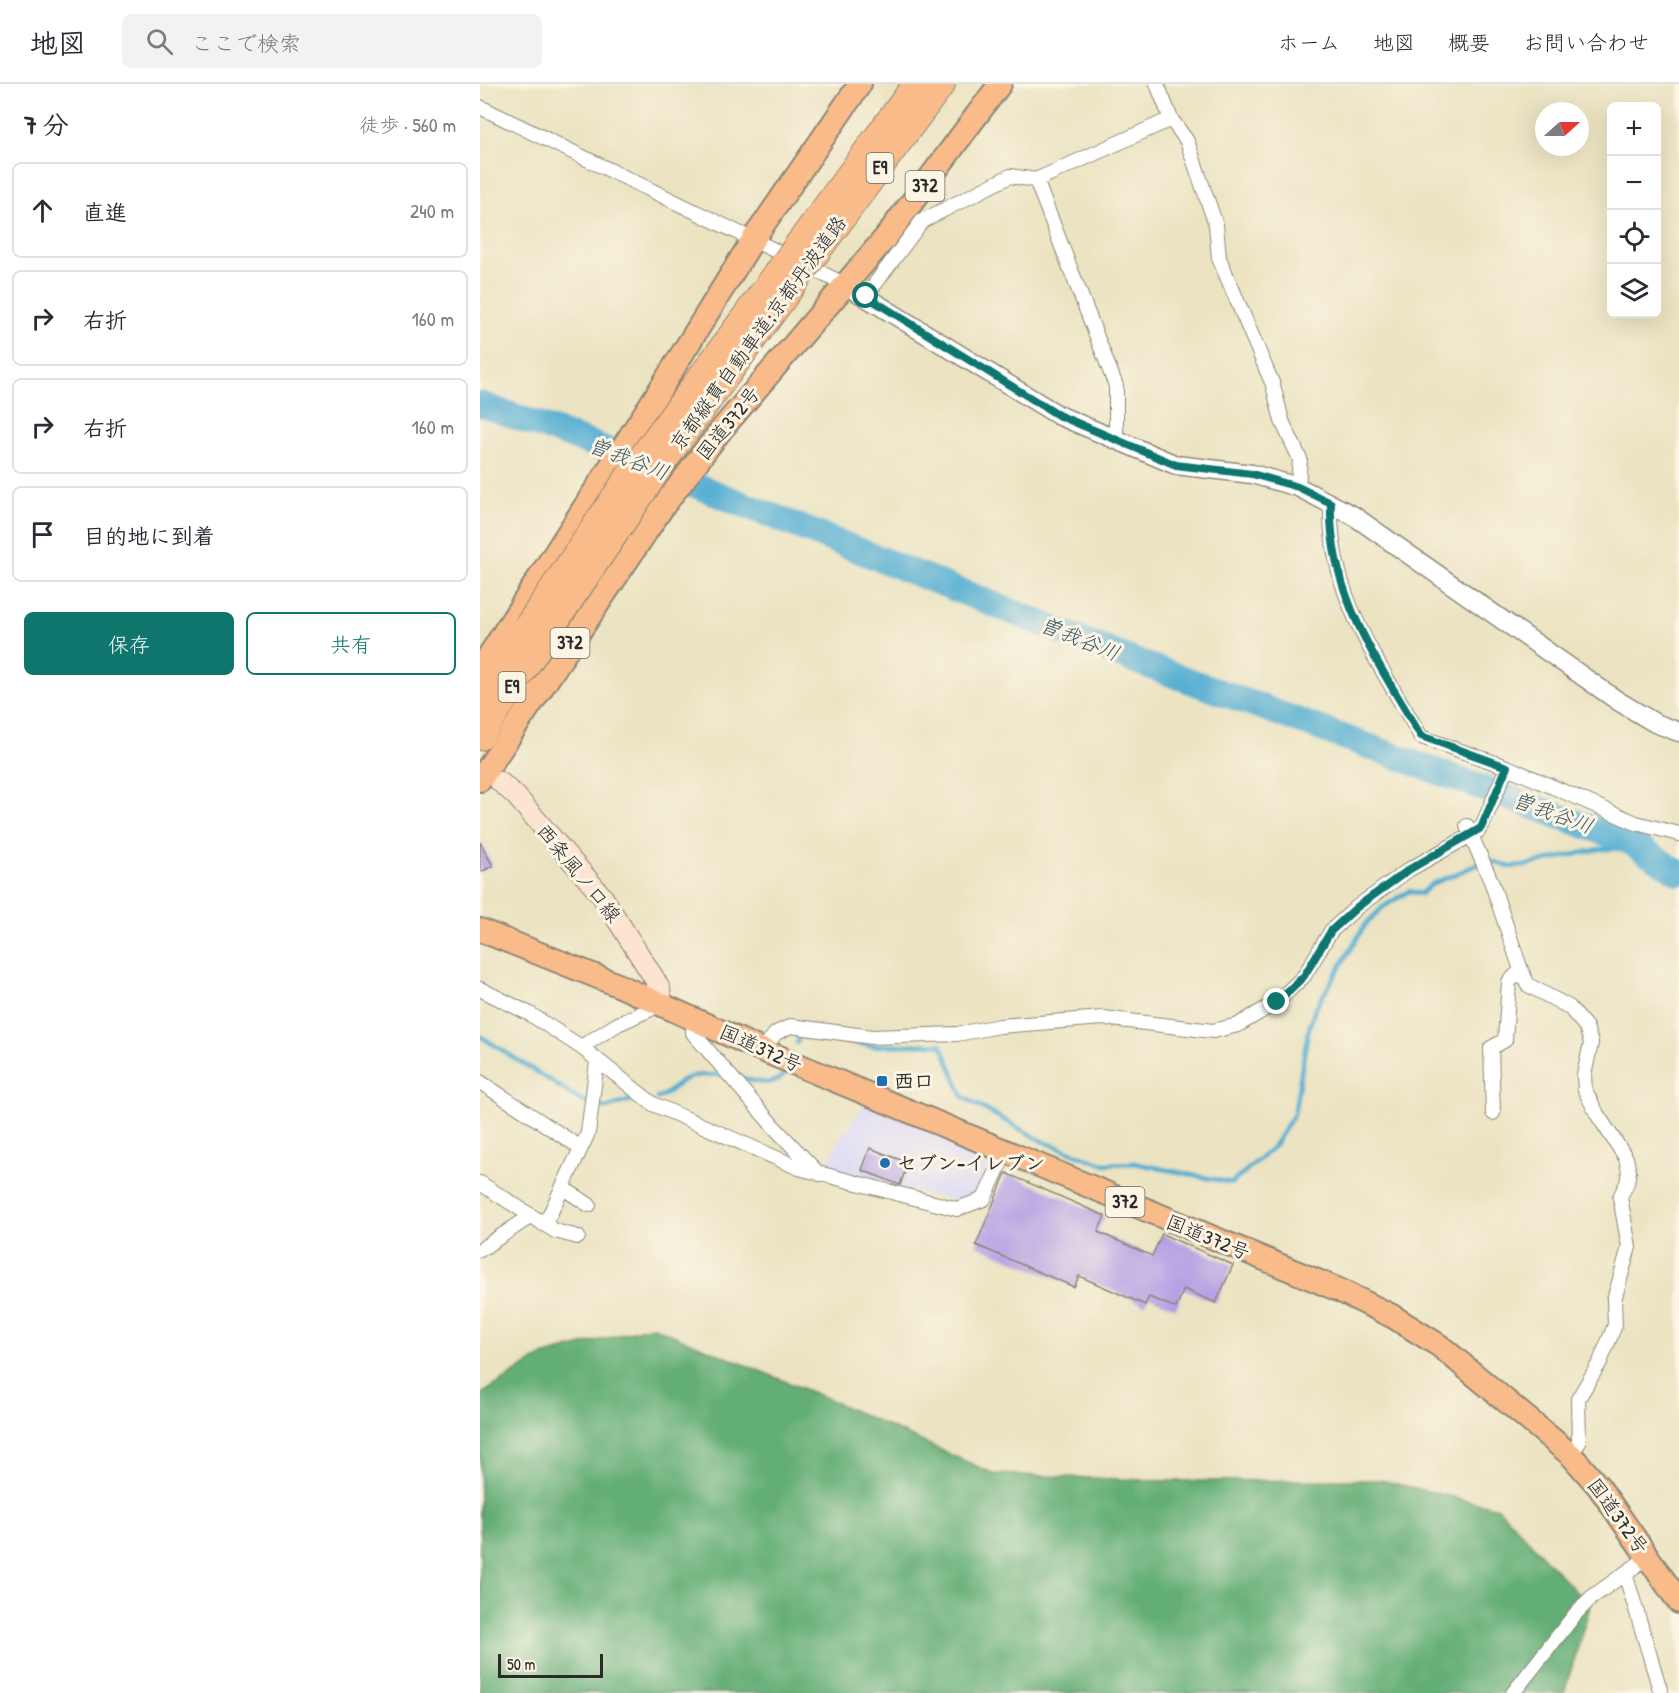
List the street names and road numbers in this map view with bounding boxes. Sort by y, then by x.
road number: E9 [866,153,894,183]
road number: 372 [906,171,944,201]
street label: 京都縦貫自動車道;京都丹波道路 [663,210,852,456]
street label: 国道372号 [689,380,766,465]
road number: 372 [550,628,590,658]
road number: E9 [498,672,526,702]
street label: 西条風ノ口線 [531,818,628,928]
street label: 国道372号 [715,1017,807,1078]
road number: 372 [1106,1187,1144,1217]
street label: 国道372号 [1162,1207,1254,1266]
street label: 国道372号 [1582,1472,1655,1559]

